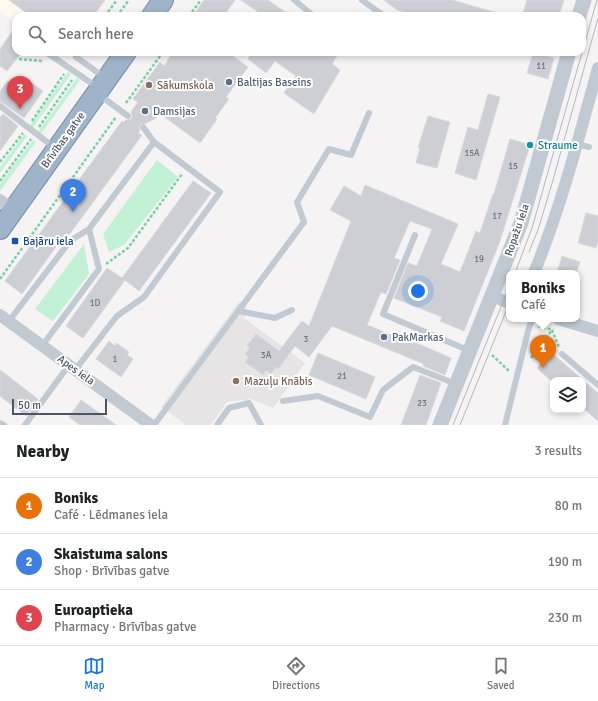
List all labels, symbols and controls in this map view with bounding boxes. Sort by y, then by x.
search box [12,12,586,56]
icon: search [26,23,48,45]
text: Search here [58,25,134,43]
house number: 11 [536,61,546,72]
pin: 3 [7,76,33,109]
place label: Baltijas Baseins [237,76,312,89]
marker: Baltijas Baseins [224,77,234,87]
place label: Sākumskola [157,79,214,92]
marker: Sākumskola [144,80,154,90]
place label: Damsijas [153,105,196,118]
marker: Damsijas [140,106,150,116]
street label: Brīvības gatve [38,110,88,170]
place label: Straume [538,139,578,152]
marker: Straume [525,140,535,150]
house number: 15A [464,148,480,159]
house number: 15 [508,161,518,172]
pin: 2 [60,179,86,212]
street label: Ropažu iela [502,202,532,258]
house number: 17 [492,211,502,222]
place label: Bajāru iela [23,235,74,248]
marker: Bajāru iela [10,236,20,246]
house number: 19 [474,254,484,265]
popup [506,270,580,322]
text: Boniks [521,279,565,297]
your location [408,281,428,301]
text: Café [521,297,546,313]
house number: 1D [90,298,101,309]
place label: PakMarkas [392,331,444,344]
marker: PakMarkas [379,332,389,342]
house number: 3 [304,334,309,345]
pin: 1 [530,335,556,368]
house number: 3A [261,350,272,361]
street label: Apes iela [55,352,97,388]
house number: 1 [113,354,118,365]
house number: 21 [337,371,347,382]
place label: Mazuļu Knābis [244,375,313,388]
marker: Mazuļu Knābis [231,376,241,386]
map controls [550,377,586,413]
button: layers [550,377,586,413]
scale bar [12,397,107,416]
house number: 23 [417,398,427,409]
text: 50 m [18,399,41,412]
text: Nearby [16,441,69,462]
text: 3 results [534,443,582,459]
text: Boniks [54,489,98,507]
text: 1 [25,498,33,514]
text: 80 m [555,498,582,514]
text: Café · Lēdmanes iela [54,507,168,523]
text: Skaistuma salons [54,545,168,563]
text: 2 [25,554,33,570]
text: 190 m [548,554,582,570]
text: Shop · Brīvības gatve [54,563,170,579]
text: Euroaptieka [54,601,133,619]
text: 3 [25,610,33,626]
text: 230 m [548,610,582,626]
text: Pharmacy · Brīvības gatve [54,619,196,635]
tab: Map [83,655,105,692]
tab: Directions [272,655,320,692]
tab: Saved [487,655,515,692]

